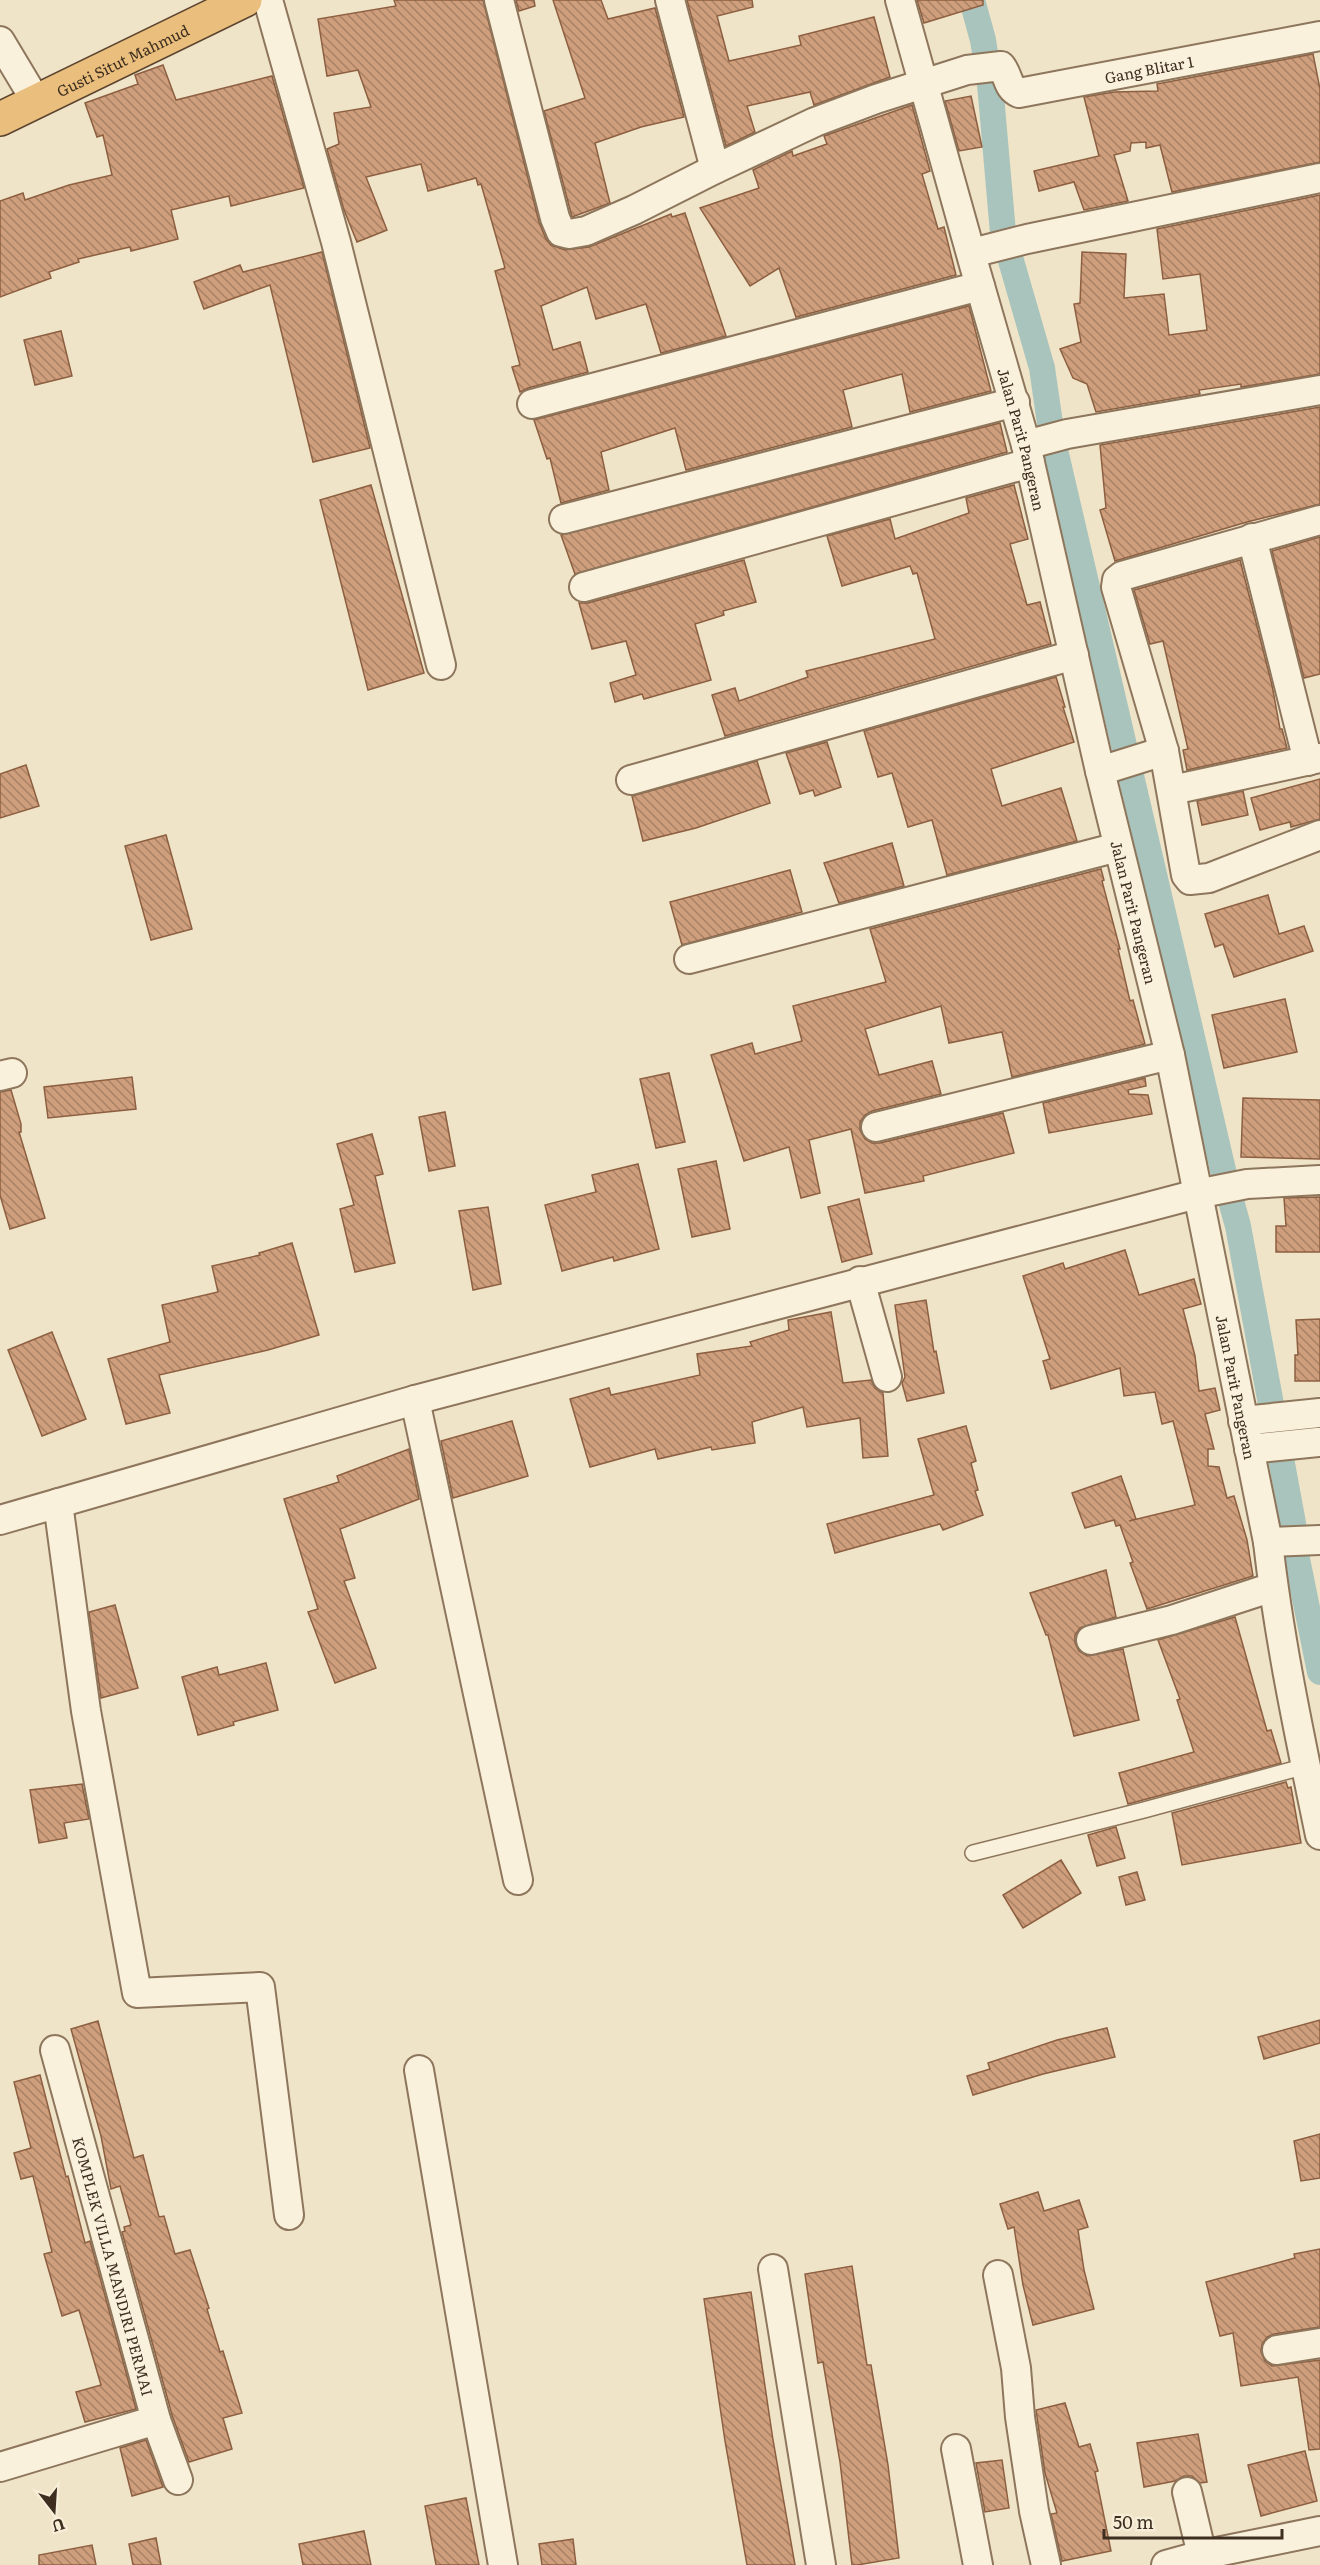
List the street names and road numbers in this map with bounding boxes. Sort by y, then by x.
street label: Gusti Situt Mahmud [52,18,192,102]
street label: Gang Blitar 1 [1103,49,1195,88]
street label: Jalan Parit Pangeran [993,365,1052,513]
street label: Jalan Parit Pangeran [1106,838,1164,986]
street label: Jalan Parit Pangeran [1211,1313,1263,1461]
street label: KOMPLEK VILLA MANDIRI PERMAI [68,2134,160,2398]

